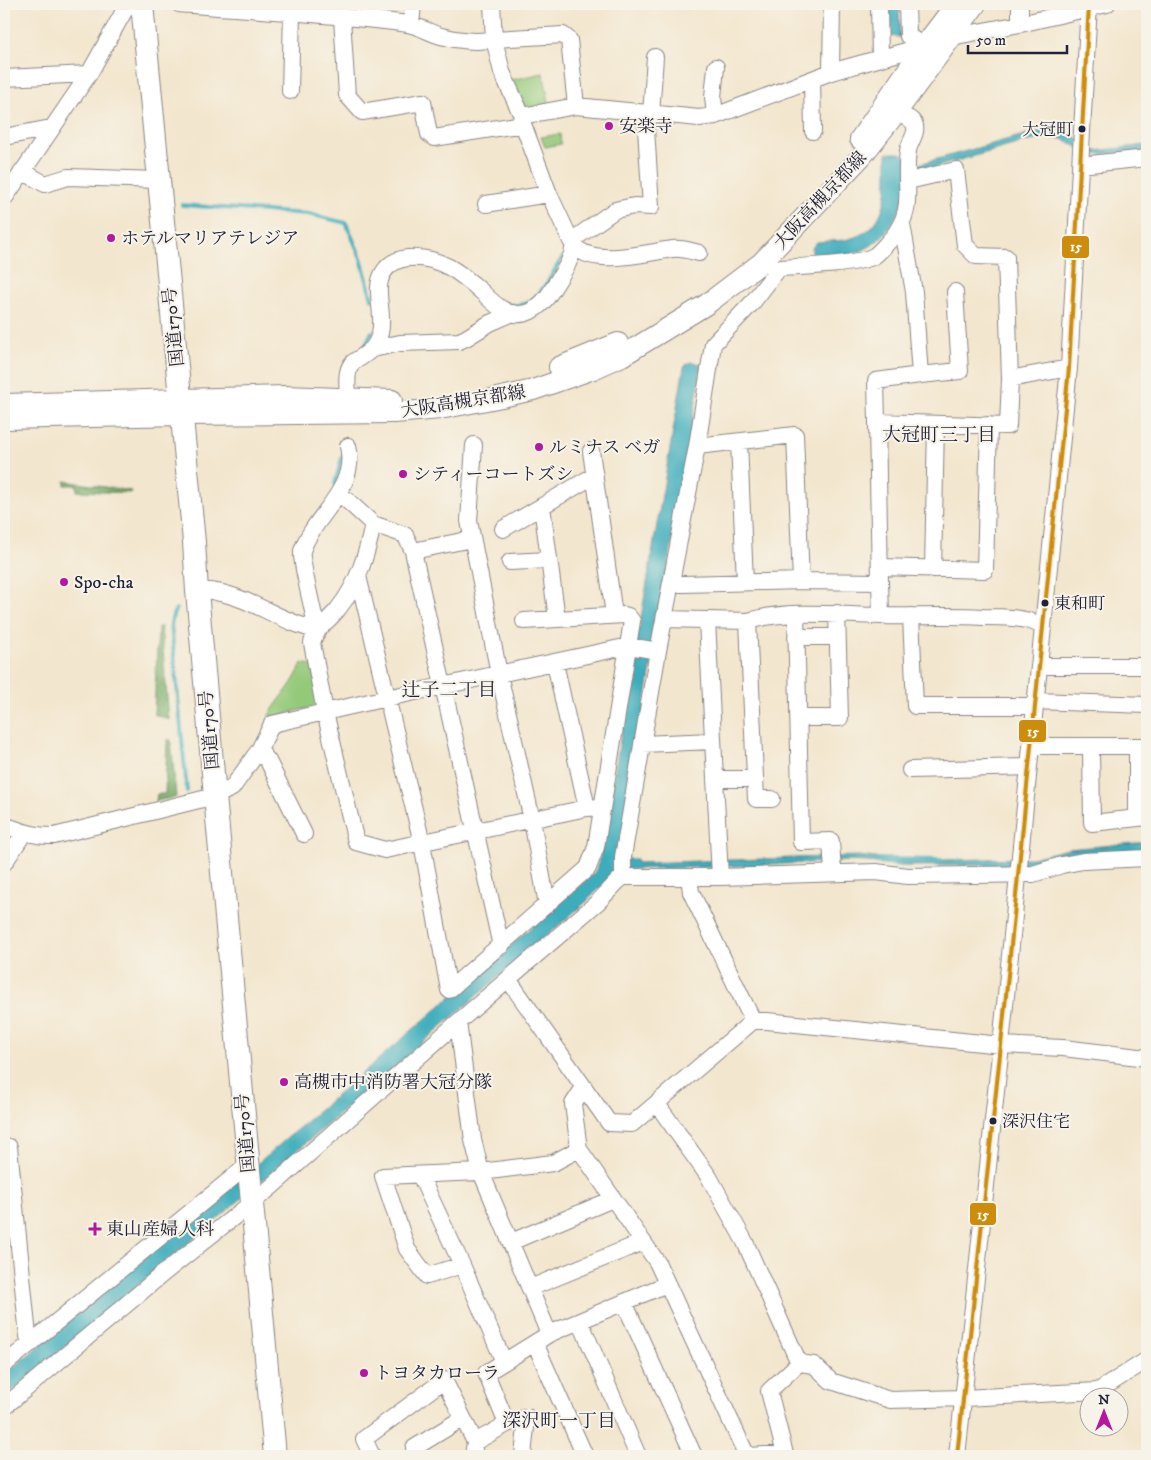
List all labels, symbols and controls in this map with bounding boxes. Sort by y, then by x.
scale bar [968,22,1067,54]
text: 50 m [976,31,1006,50]
place label: 安楽寺 [619,116,673,138]
place label: 大冠町 [1022,119,1073,141]
marker: 安楽寺 [603,120,615,132]
marker: 大冠町 [1077,124,1087,134]
street label: 大阪高槻京都線 [770,147,872,254]
place label: ホテルマリアテレジア [121,228,299,250]
marker: ホテルマリアテレジア [105,232,117,244]
line badge: 15 [1061,235,1090,259]
text: 15 [1070,238,1082,256]
street label: 国道170号 [159,286,189,368]
street label: 大阪高槻京都線 [399,381,527,423]
district label: 大冠町三丁目 [882,424,996,447]
place label: ルミナス ベガ [549,437,660,459]
marker: ルミナス ベガ [533,441,545,453]
place label: シティーコートズシ [413,464,573,486]
marker: シティーコートズシ [397,468,409,480]
place label: Spo-cha [74,572,134,594]
marker: Spo-cha [58,576,70,588]
place label: 東和町 [1054,593,1105,615]
marker: 東和町 [1040,598,1050,608]
district label: 辻子二丁目 [401,679,497,702]
street label: 国道170号 [196,689,224,771]
line badge: 15 [1018,719,1047,743]
text: 15 [1027,723,1039,741]
place label: 高槻市中消防署大冠分隊 [294,1072,492,1094]
marker: 高槻市中消防署大冠分隊 [278,1076,290,1088]
street label: 国道170号 [232,1092,260,1174]
place label: 深沢住宅 [1002,1111,1070,1133]
marker: 深沢住宅 [988,1116,998,1126]
line badge: 15 [969,1202,997,1226]
text: 15 [977,1206,989,1224]
place label: 東山産婦人科 [106,1219,214,1241]
marker: 東山産婦人科 [88,1222,102,1236]
place label: トヨタカローラ [374,1363,500,1385]
marker: トヨタカローラ [358,1367,370,1379]
north arrow [1078,1388,1128,1438]
text: N [1098,1391,1110,1409]
district label: 深沢町一丁目 [502,1410,616,1433]

